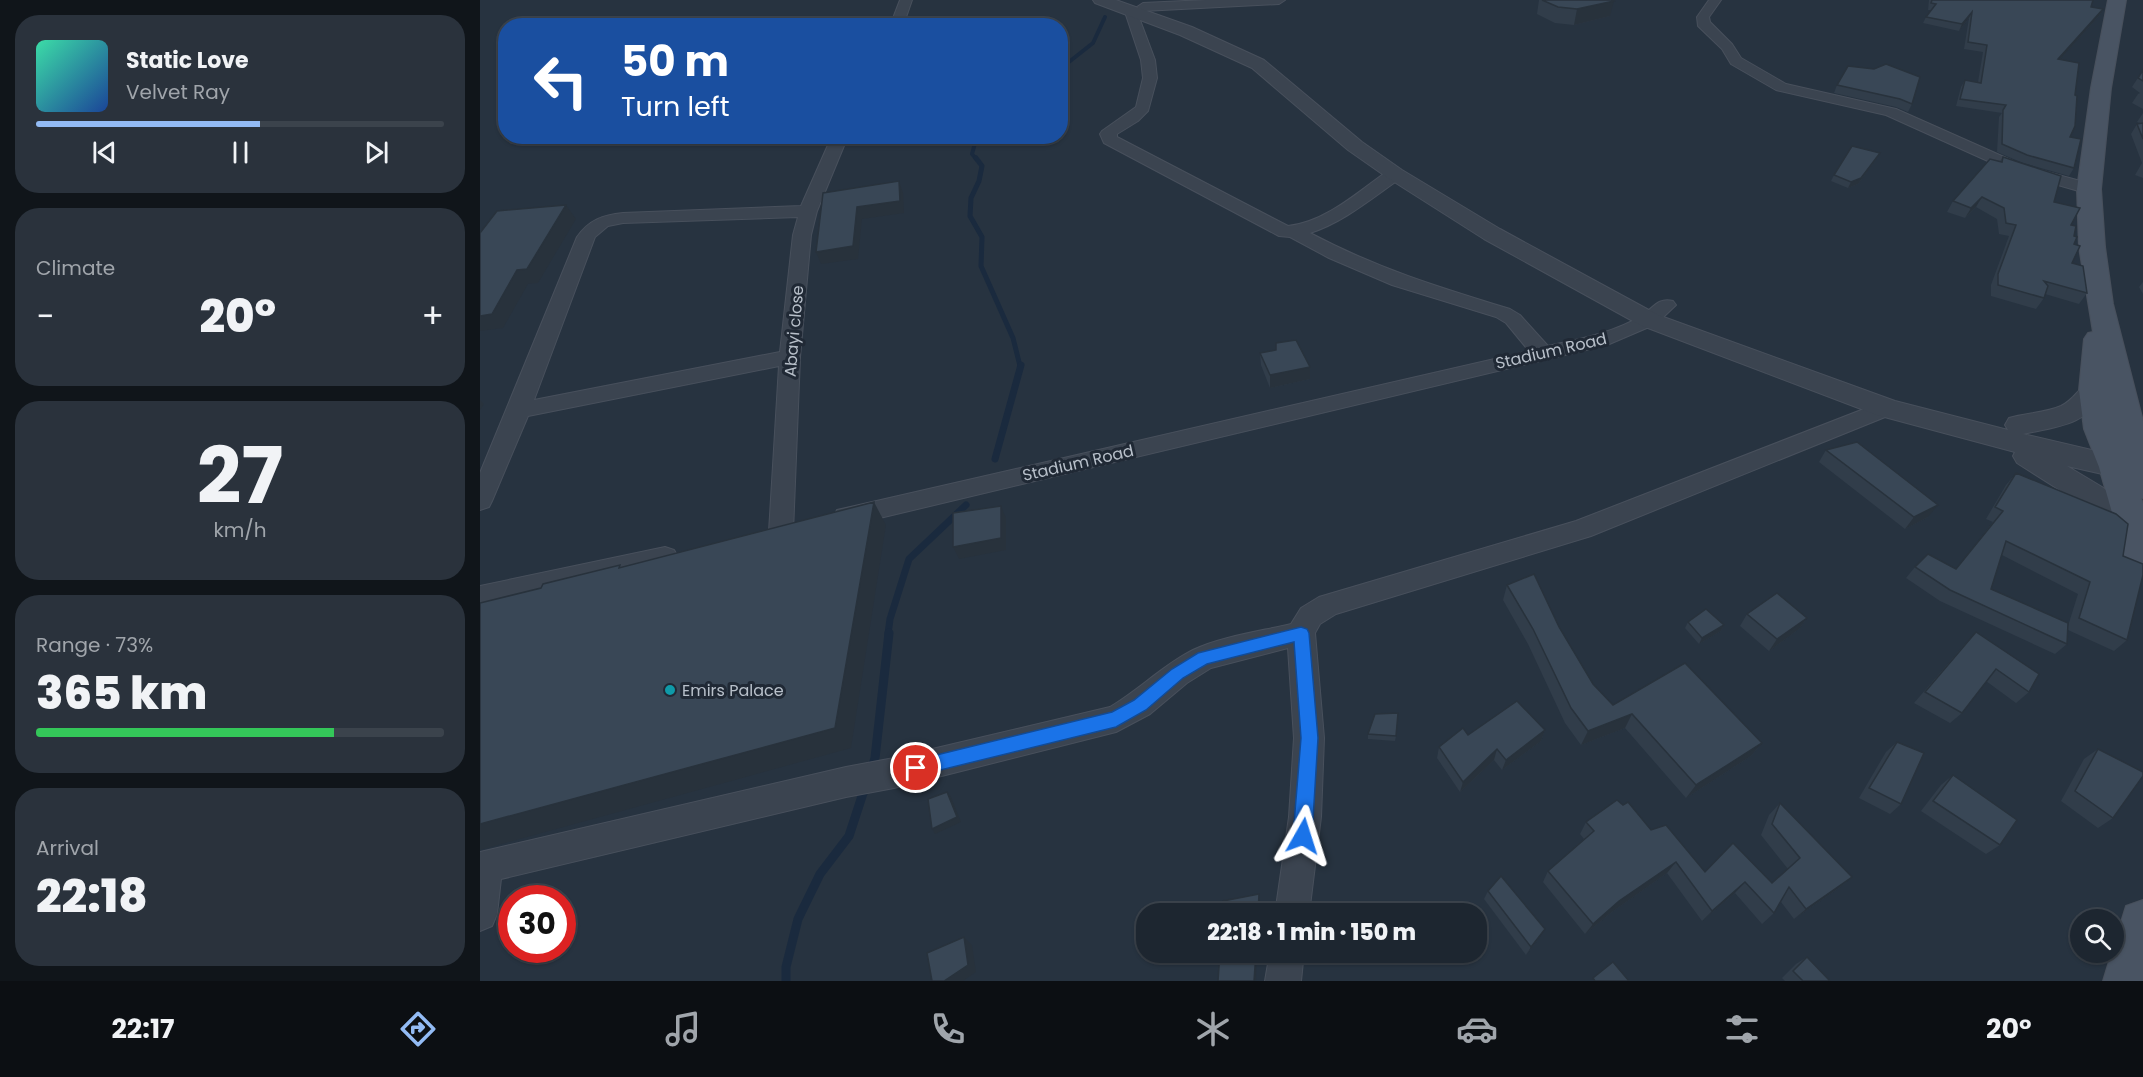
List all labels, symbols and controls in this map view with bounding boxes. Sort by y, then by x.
text: 50 m [621,32,729,91]
icon: left [522,42,600,120]
text: Static Love [126,45,249,76]
text: Velvet Ray [126,78,230,106]
text: Turn left [621,88,730,125]
icon: previous [88,136,121,169]
icon: pause [224,136,257,169]
icon: next [360,136,393,169]
text: Climate [36,254,115,282]
street label: Abayi close [779,284,809,378]
text: 20° [199,285,276,348]
text: − [36,293,54,340]
text: + [421,293,444,340]
street label: Stadium Road [1493,327,1609,375]
text: 27 [197,421,283,530]
street label: Stadium Road [1020,439,1136,487]
text: km/h [213,516,267,544]
text: Range · 73% [36,631,153,659]
text: 365 km [36,662,207,725]
place label: Emirs Palace [682,679,784,702]
marker: Emirs Palace [663,683,677,697]
pin [890,742,941,793]
icon: arrive [899,751,932,784]
position arrow [1271,804,1335,868]
text: Arrival [36,834,99,862]
text: 22:18 [36,865,148,928]
speed limit sign: 30 [498,885,576,963]
map controls [2070,909,2124,963]
button: search [2070,909,2124,963]
text: 22:18 · 1 min · 150 m [1207,917,1416,948]
icon: directions [397,1008,439,1050]
icon: music [662,1008,704,1050]
icon: phone [927,1008,969,1050]
icon: climate [1192,1008,1234,1050]
icon: car [1456,1008,1498,1050]
icon: filters [1721,1008,1763,1050]
text: 22:17 [111,1010,175,1047]
text: 20° [1986,1010,2032,1047]

